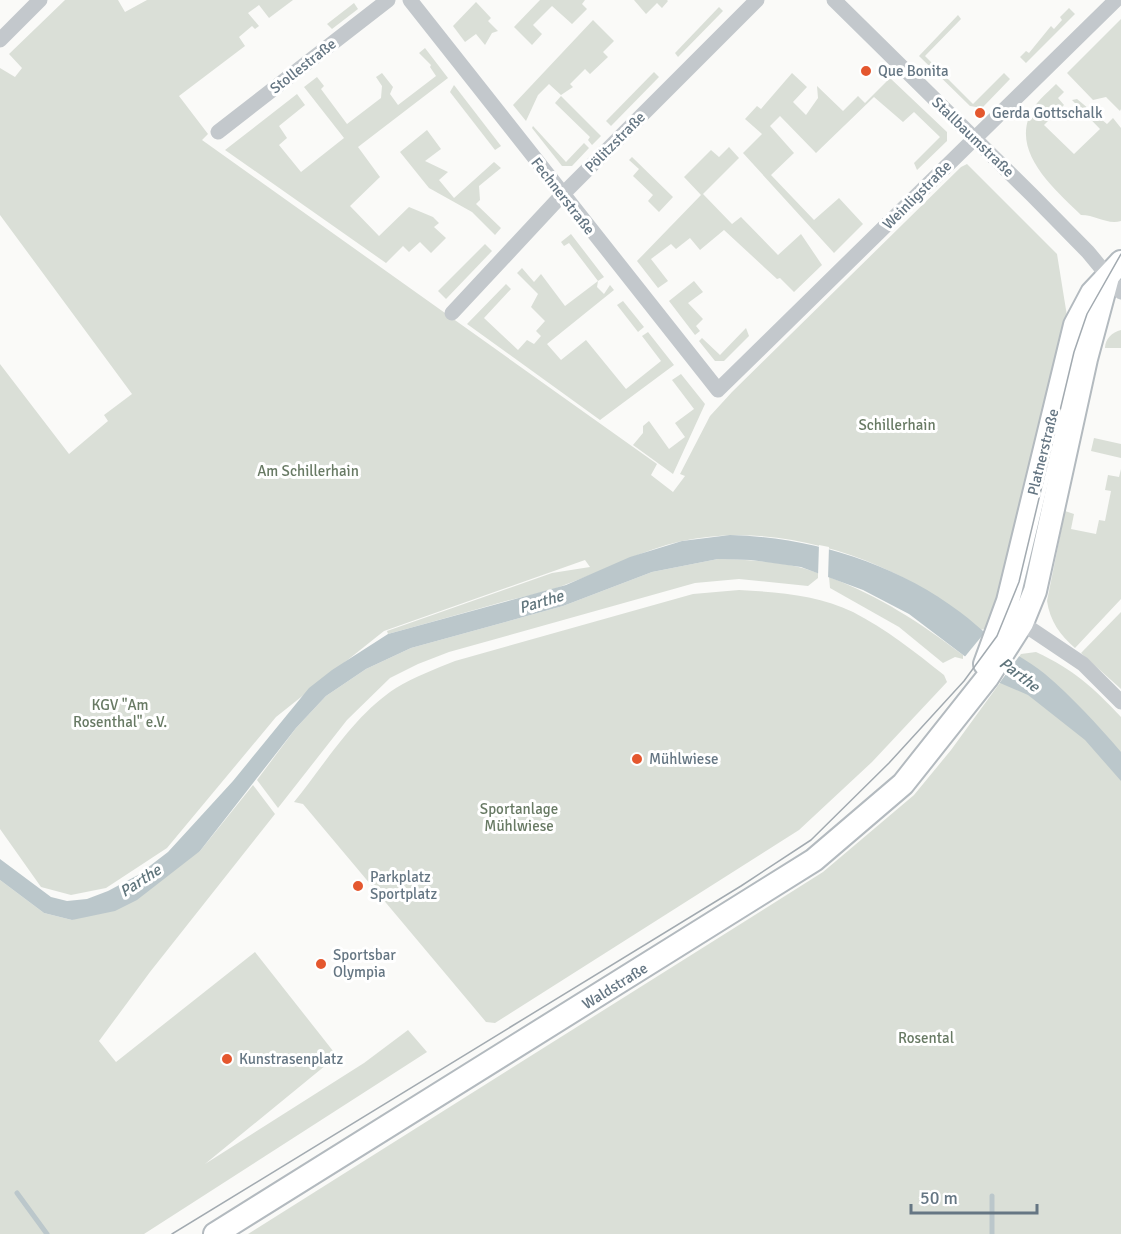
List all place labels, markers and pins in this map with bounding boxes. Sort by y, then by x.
place label: Que Bonita [878,62,949,80]
marker: Que Bonita [859,64,873,78]
place label: Gerda Gottschalk [992,104,1103,122]
marker: Gerda Gottschalk [973,106,987,120]
place label: Mühlwiese [649,750,718,768]
marker: Mühlwiese [630,752,644,766]
place label: Parkplatz Sportplatz [370,868,437,903]
marker: Parkplatz Sportplatz [351,879,365,893]
place label: Sportsbar Olympia [333,946,396,981]
marker: Sportsbar Olympia [314,957,328,971]
place label: Kunstrasenplatz [239,1050,343,1068]
marker: Kunstrasenplatz [220,1052,234,1066]

